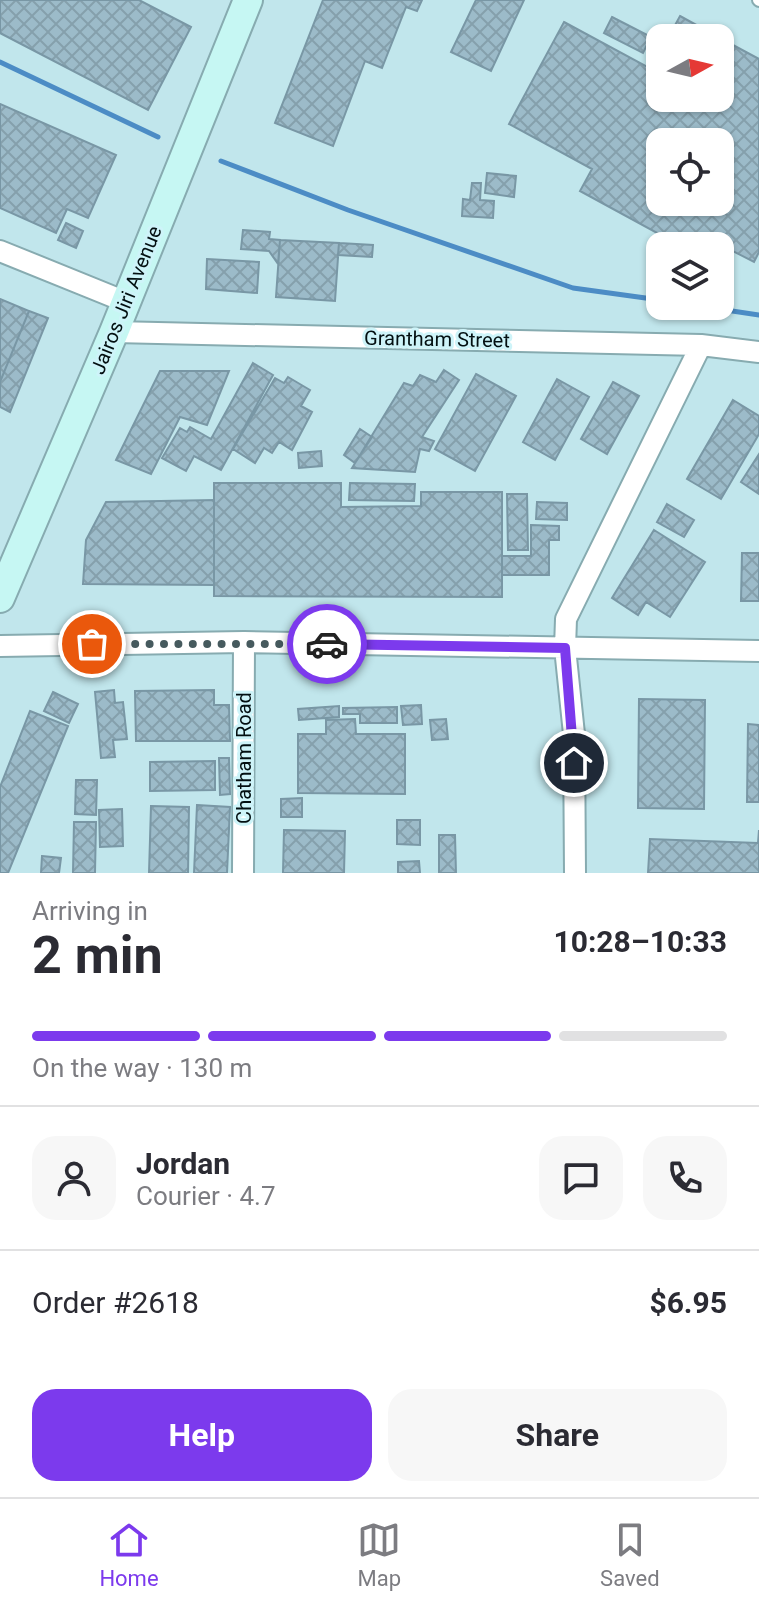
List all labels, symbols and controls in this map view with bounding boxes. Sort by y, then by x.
north arrow [646,24,734,112]
map controls [646,24,734,320]
button: locate [646,128,734,216]
street label: Jairos Jiri Avenue [85,222,167,378]
button: layers [646,232,734,320]
street label: Grantham Street [364,326,510,352]
courier [287,604,367,684]
pin [58,610,126,678]
icon: bag [70,622,114,666]
icon: car [305,622,349,666]
street label: Chatham Road [232,692,256,824]
pin [540,729,608,797]
icon: home [552,741,596,785]
text: Arriving in [32,896,148,926]
text: 10:28–10:33 [553,924,727,959]
text: 2 min [32,925,163,986]
text: On the way · 130 m [32,1053,252,1083]
button: person [32,1136,116,1220]
button: chat [539,1136,623,1220]
button: phone [643,1136,727,1220]
text: Jordan [136,1146,230,1181]
text: Courier · 4.7 [136,1181,276,1211]
text: Order #2618 [32,1285,199,1320]
text: $6.95 [649,1285,727,1320]
button: Help [32,1389,372,1481]
button: Share [388,1389,727,1481]
tab: Home [99,1518,159,1591]
tab: Map [357,1518,401,1591]
tab: Saved [600,1518,660,1591]

